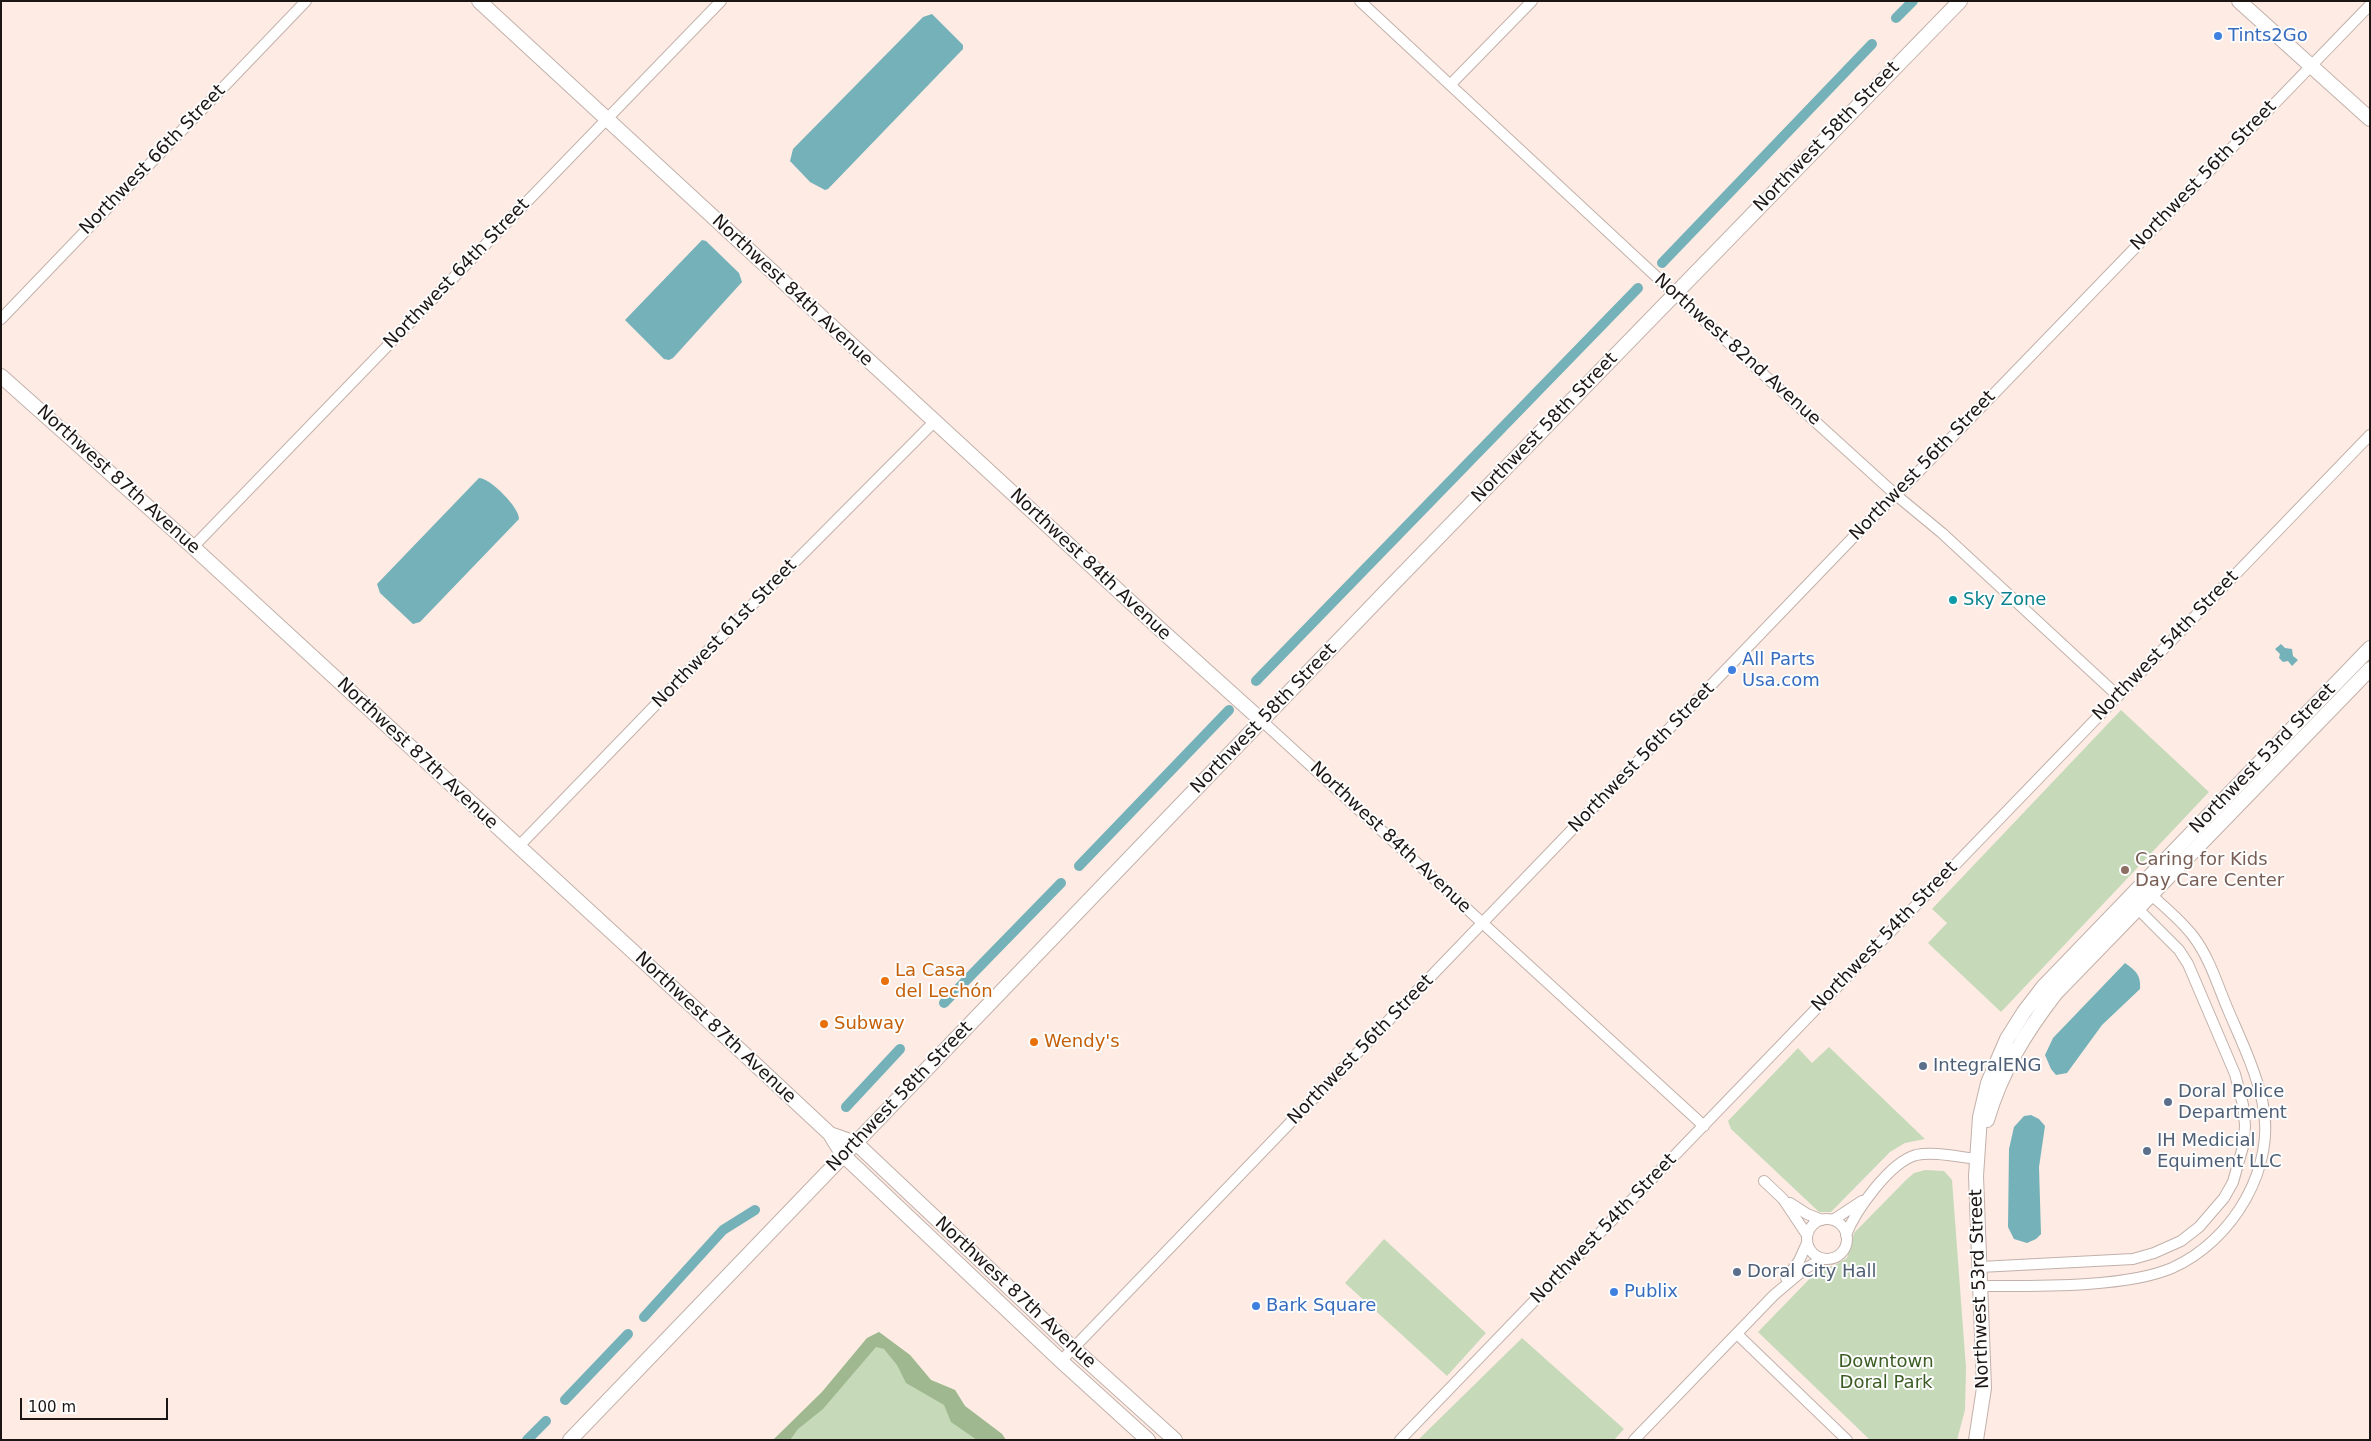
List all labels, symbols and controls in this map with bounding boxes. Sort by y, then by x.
place label: Tints2Go [2228,25,2308,47]
marker: Tints2Go [2212,30,2224,42]
street label: Northwest 58th Street [1750,58,1904,216]
street label: Northwest 66th Street [76,81,230,239]
street label: Northwest 56th Street [2127,97,2281,255]
street label: Northwest 64th Street [380,195,534,353]
street label: Northwest 84th Avenue [707,211,877,371]
street label: Northwest 82nd Avenue [1649,269,1825,431]
street label: Northwest 58th Street [1468,349,1622,507]
street label: Northwest 56th Street [1846,387,2000,545]
street label: Northwest 87th Avenue [32,401,204,559]
street label: Northwest 84th Avenue [1005,485,1175,645]
street label: Northwest 61st Street [648,555,802,713]
street label: Northwest 54th Street [2089,567,2243,725]
place label: Sky Zone [1963,589,2046,611]
marker: Sky Zone [1947,594,1959,606]
street label: Northwest 58th Street [1187,640,1341,798]
place label: All Parts Usa.com [1742,649,1820,692]
marker: All Parts Usa.com [1726,664,1738,676]
street label: Northwest 87th Avenue [332,674,502,834]
street label: Northwest 56th Street [1565,679,1719,837]
street label: Northwest 53rd Street [2186,680,2340,838]
street label: Northwest 84th Avenue [1305,758,1475,918]
place label: Caring for Kids Day Care Center [2135,849,2284,892]
street label: Northwest 54th Street [1808,858,1962,1016]
marker: Caring for Kids Day Care Center [2119,864,2131,876]
street label: Northwest 87th Avenue [630,948,800,1108]
place label: La Casa del Lechón [895,960,993,1002]
street label: Northwest 56th Street [1284,971,1438,1129]
marker: La Casa del Lechón [879,975,891,987]
place label: Subway [834,1013,905,1035]
marker: Subway [818,1018,830,1030]
street label: Northwest 58th Street [823,1018,977,1176]
place label: Wendy's [1044,1031,1120,1053]
marker: Wendy's [1028,1036,1040,1048]
place label: IntegralENG [1933,1055,2041,1077]
marker: IntegralENG [1917,1060,1929,1072]
place label: Doral Police Department [2178,1081,2287,1124]
marker: Doral Police Department [2162,1096,2174,1108]
place label: IH Medicial Equiment LLC [2157,1130,2282,1172]
marker: IH Medicial Equiment LLC [2141,1145,2153,1157]
street label: Northwest 54th Street [1527,1150,1681,1308]
street label: Northwest 53rd Street [1966,1189,1994,1389]
street label: Northwest 87th Avenue [930,1213,1100,1373]
place label: Doral City Hall [1747,1261,1877,1283]
marker: Doral City Hall [1731,1266,1743,1278]
place label: Publix [1624,1281,1678,1303]
marker: Publix [1608,1286,1620,1298]
place label: Bark Square [1266,1295,1376,1317]
marker: Bark Square [1250,1300,1262,1312]
park label: Downtown Doral Park [1838,1351,1934,1394]
scale bar [22,1388,170,1420]
text: 100 m [28,1398,76,1416]

